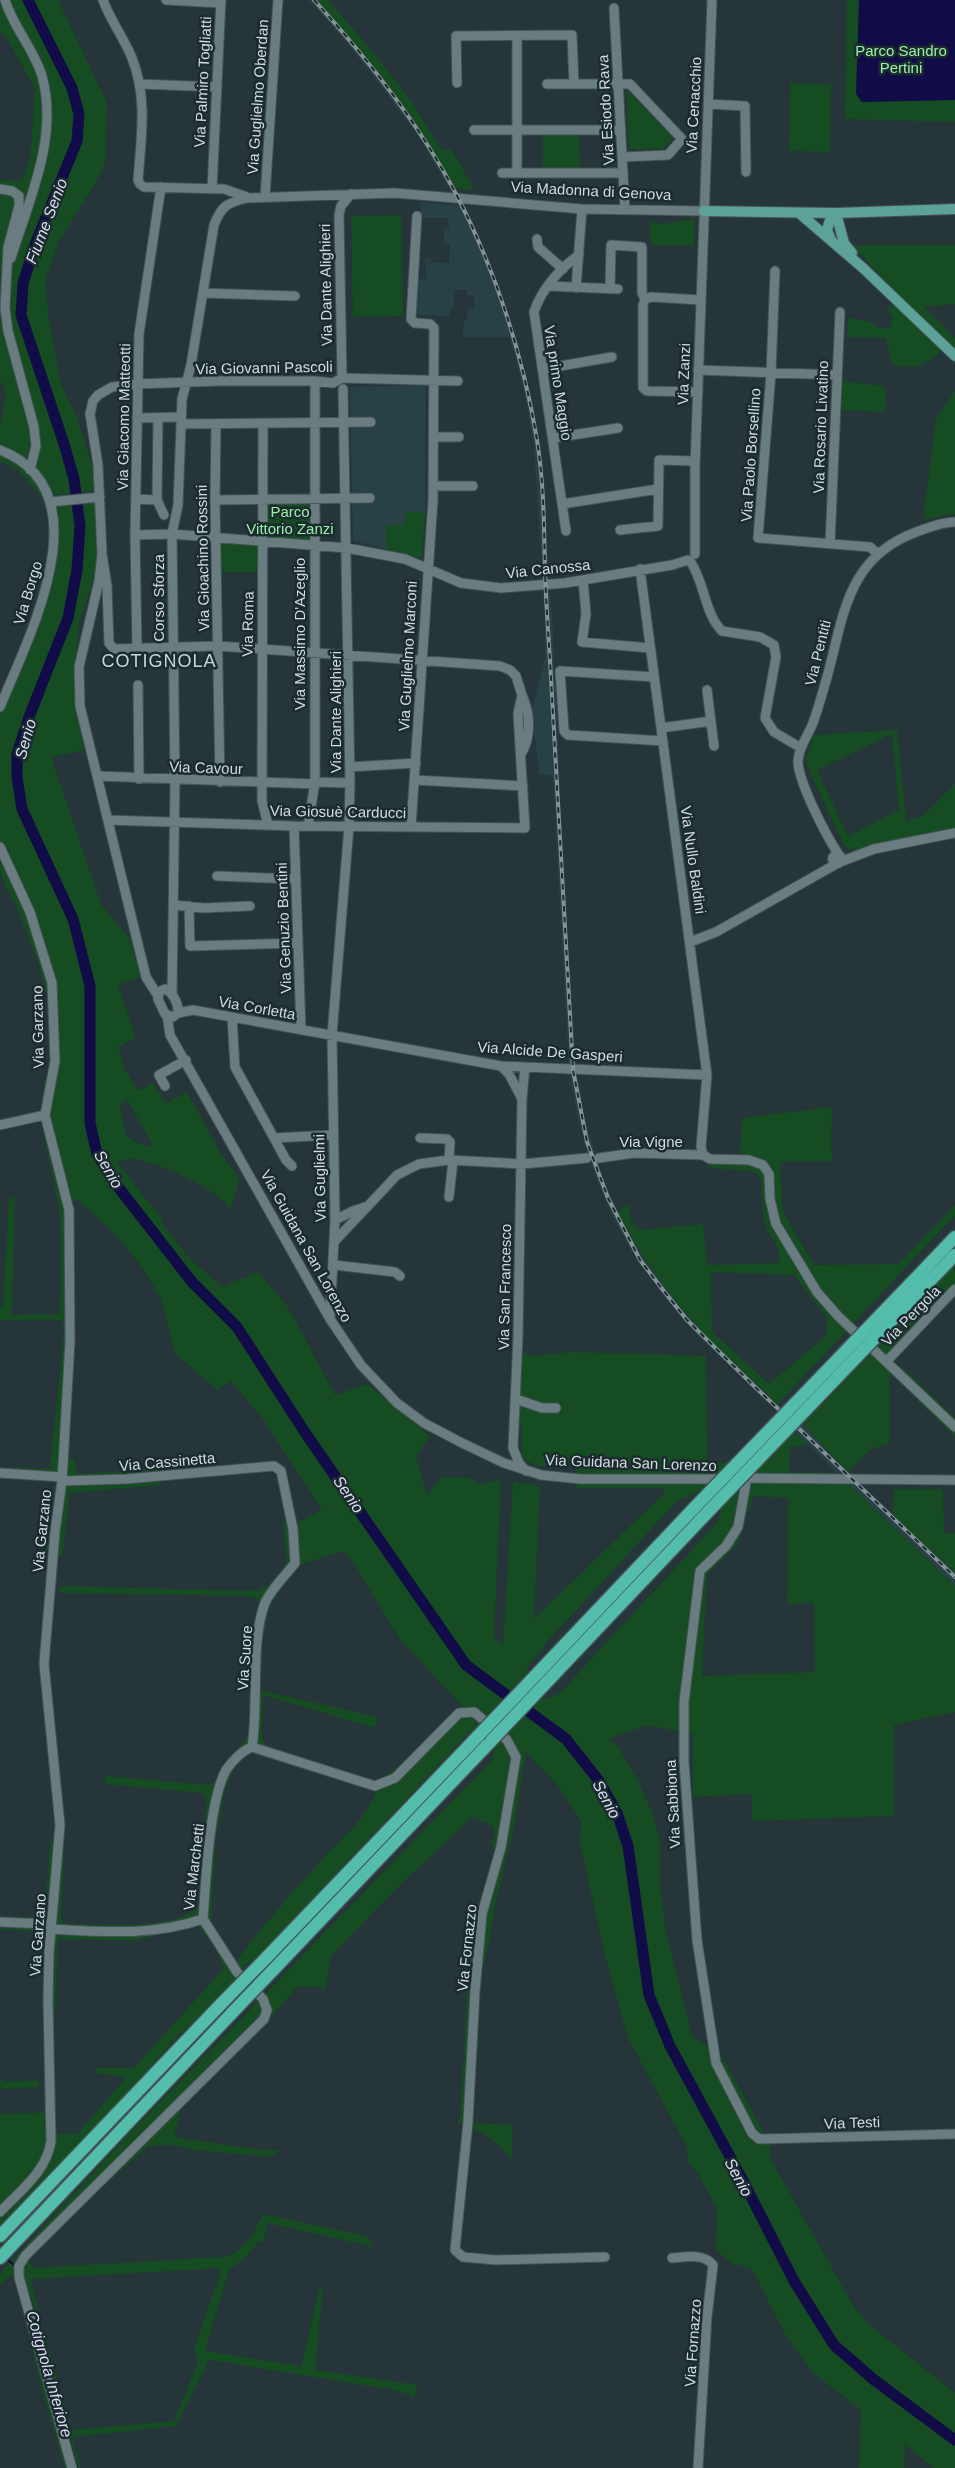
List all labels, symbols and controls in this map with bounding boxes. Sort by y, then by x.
street label: Via Palmiro Togliatti [191,16,214,148]
street label: Via Guglielmo Oberdan [244,19,271,175]
park label: Parco Sandro Pertini [855,42,947,76]
street label: Via Esiodo Rava [594,54,617,166]
street label: Via Cenacchio [682,56,705,154]
water label: Fiume Senio [22,176,71,266]
street label: Via Madonna di Genova [510,178,672,203]
street label: Via Dante Alighieri [316,224,335,346]
street label: Via primo Maggio [541,324,576,442]
street label: Via Giacomo Matteotti [114,343,133,491]
street label: Via Zanzi [674,343,693,405]
street label: Via Giovanni Pascoli [195,358,333,377]
street label: Via Rosario Livatino [810,360,831,494]
street label: Via Paolo Borsellino [737,388,764,522]
street label: Via Gioachino Rossini [193,485,212,631]
park label: Parco Vittorio Zanzi [246,503,334,537]
street label: Corso Sforza [150,554,167,642]
street label: Via Canossa [505,556,592,581]
street label: Via Massimo D'Azeglio [291,558,308,710]
street label: Via Borgo [10,559,45,627]
street label: Via Guglielmo Marconi [395,580,420,732]
street label: Via Roma [238,590,257,657]
street label: Via Pentiti [801,618,834,688]
district label: COTIGNOLA [101,651,217,671]
street label: Via Dante Alighieri [327,651,344,773]
water label: Senio [12,717,39,761]
street label: Via Cavour [169,758,243,777]
street label: Via Giosuè Carducci [270,802,406,821]
street label: Via Nullo Baldini [677,805,709,915]
street label: Via Genuzio Bentini [273,862,294,994]
street label: Via Garzano [28,985,47,1069]
street label: Via Corletta [217,992,298,1023]
street label: Via Alcide De Gasperi [477,1038,623,1065]
street label: Via Vigne [619,1133,683,1150]
street label: Via Guglielmi [310,1134,329,1222]
water label: Senio [91,1147,126,1191]
street label: Via Guidana San Lorenzo [257,1167,355,1325]
street label: Via San Francesco [495,1224,514,1350]
street label: Via Pergola [878,1281,944,1349]
street label: Via Cassinetta [118,1449,216,1474]
street label: Via Guidana San Lorenzo [545,1451,717,1474]
water label: Senio [330,1473,367,1516]
street label: Via Garzano [29,1489,54,1573]
street label: Via Suore [234,1625,255,1691]
street label: Via Sabbiona [662,1759,683,1849]
water label: Senio [589,1777,624,1821]
street label: Via Marchetti [180,1823,207,1911]
street label: Via Garzano [26,1893,49,1977]
street label: Via Fornazzo [453,1903,480,1993]
street label: Via Testi [824,2113,880,2132]
water label: Senio [721,2155,756,2199]
street label: Via Fornazzo [681,2298,704,2388]
water label: Cotignola Inferiore [23,2309,76,2439]

